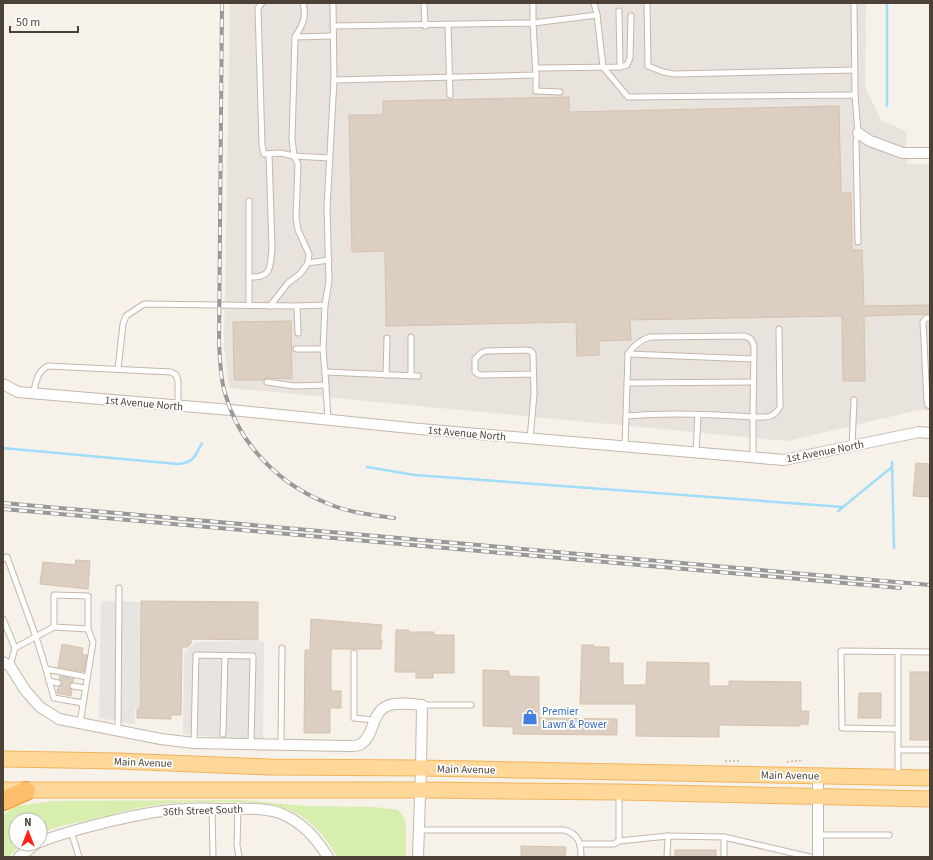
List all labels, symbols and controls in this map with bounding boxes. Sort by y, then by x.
scale bar [10,8,78,34]
text: 50 m [16,14,40,31]
street label: 1st Avenue North [104,393,184,414]
street label: 1st Avenue North [427,423,507,444]
street label: 1st Avenue North [785,437,865,466]
place label: Premier Lawn & Power [542,704,607,732]
shop icon: Premier Lawn & Power [521,708,539,726]
street label: Main Avenue [114,754,173,771]
street label: Main Avenue [437,761,496,778]
street label: Main Avenue [761,767,820,784]
street label: 36th Street South [163,802,243,819]
north arrow [8,812,48,852]
text: N [24,815,32,830]

